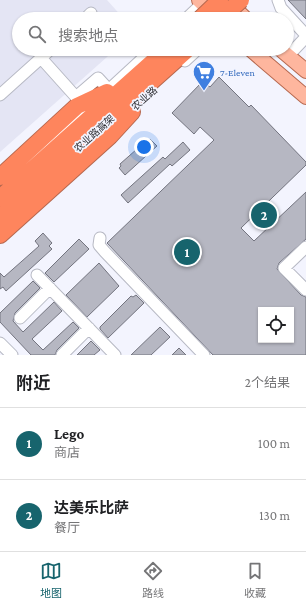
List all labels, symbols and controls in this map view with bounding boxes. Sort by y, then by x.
search box [12,12,294,56]
icon: search [26,23,48,45]
text: 搜索地点 [58,28,118,44]
supermarket icon: 7-Eleven [191,59,217,92]
place label: 7-Eleven [220,67,255,78]
street label: 农业路 [130,84,159,112]
street label: 农业路高架 [72,113,117,154]
your location [134,137,154,157]
pin: 2 [251,200,277,230]
pin: 1 [174,237,200,267]
map controls [258,307,294,343]
button: locate [258,307,294,343]
text: 附近 [16,374,50,393]
text: 2个结果 [245,375,290,390]
text: Lego [54,426,84,442]
text: 1 [27,436,31,451]
text: 100 m [258,436,290,451]
text: 商店 [54,445,80,460]
text: 达美乐比萨 [54,500,129,516]
text: 2 [26,508,32,523]
text: 130 m [259,508,290,523]
text: 餐厅 [54,520,80,535]
tab: 地图 [40,560,62,600]
tab: 路线 [142,560,164,600]
tab: 收藏 [244,560,266,600]

